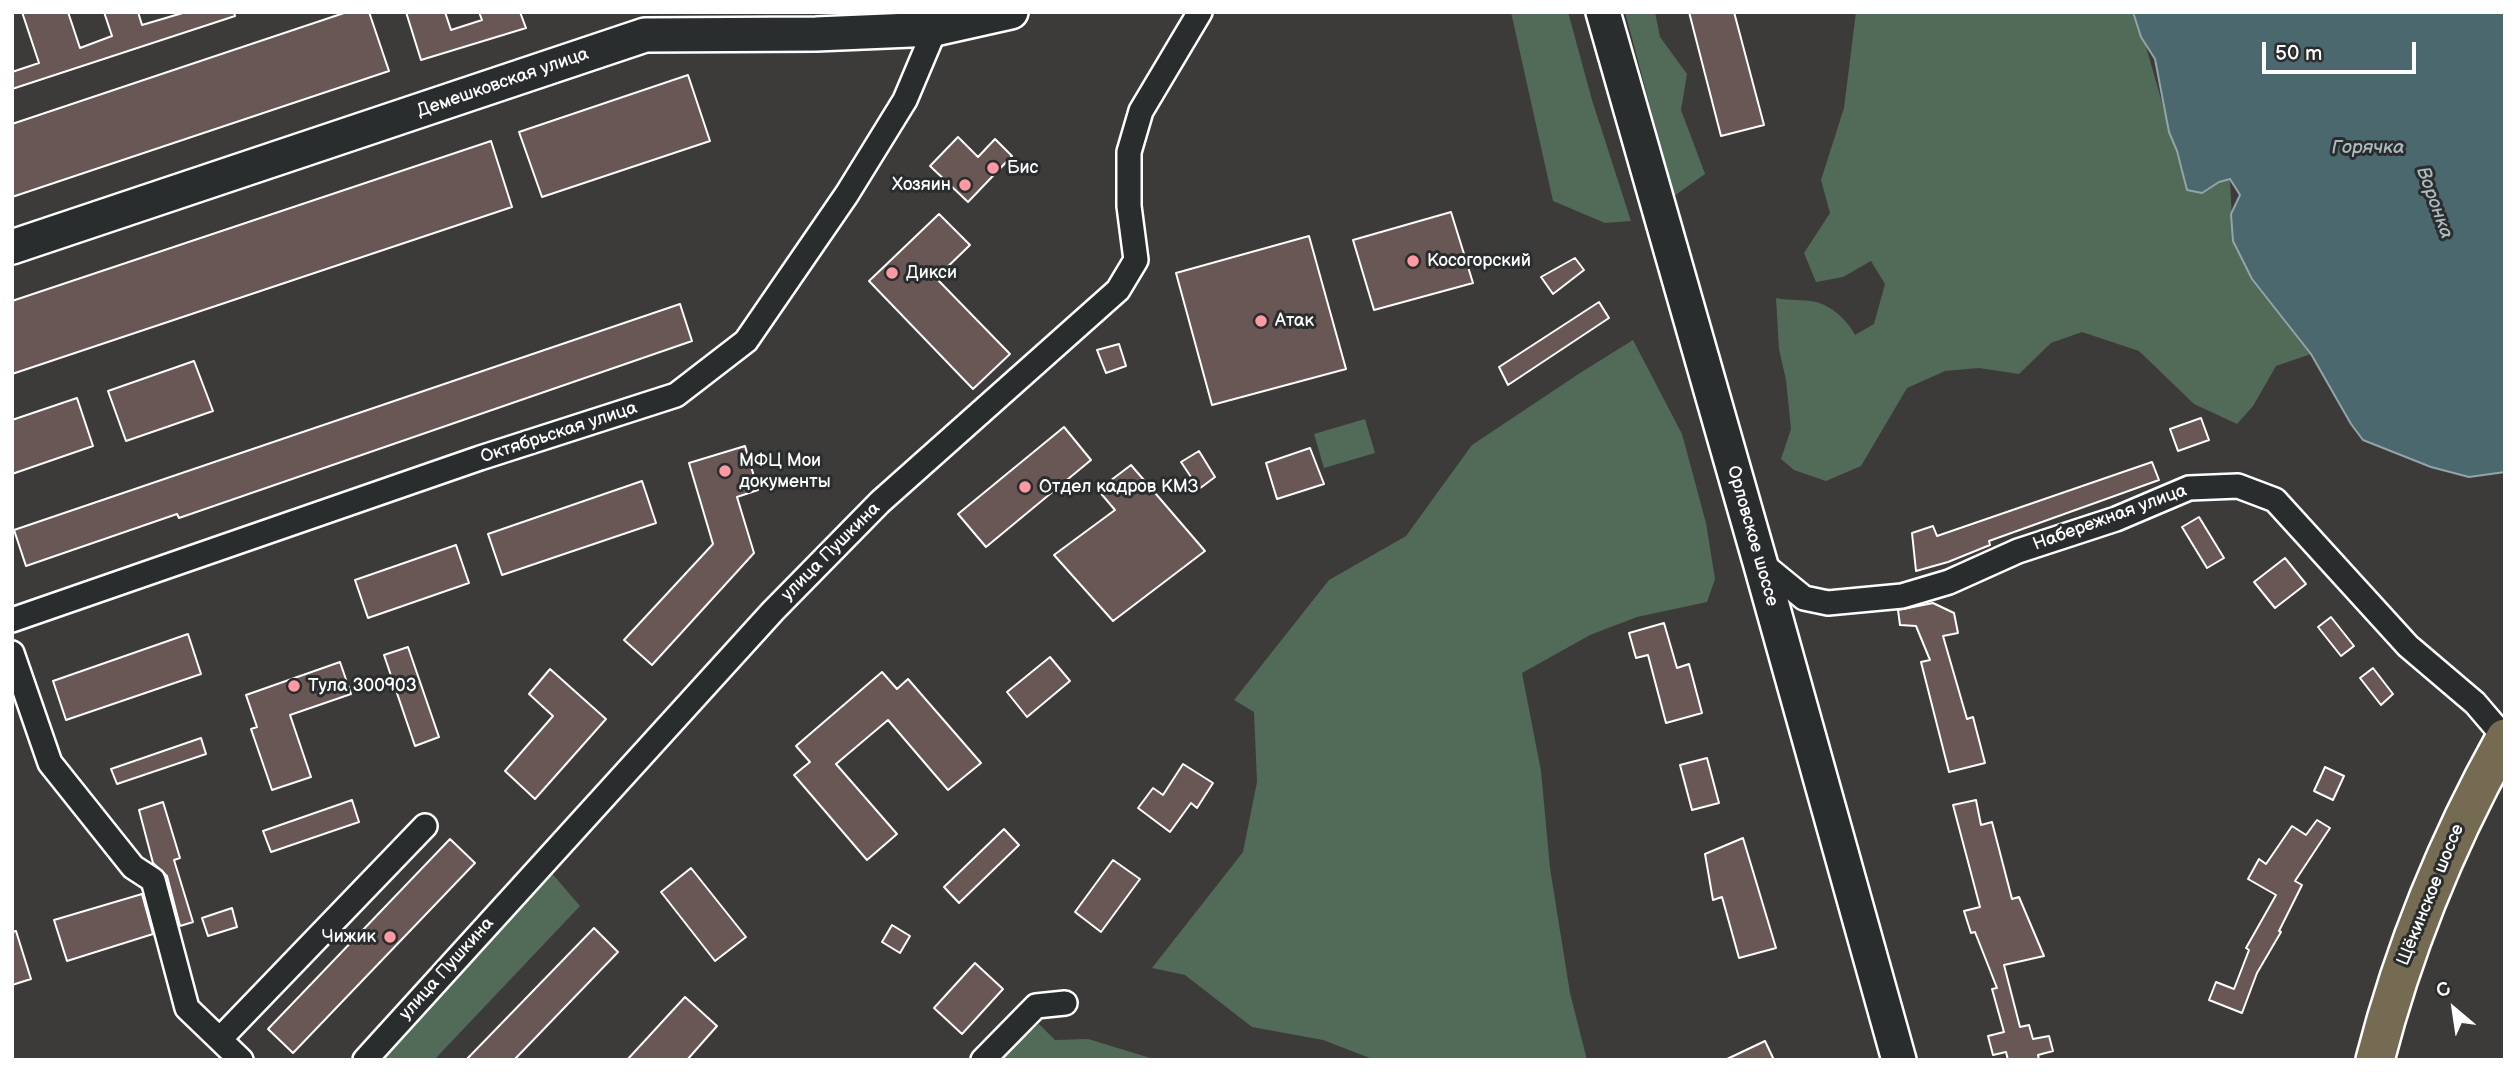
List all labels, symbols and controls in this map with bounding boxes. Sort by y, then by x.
scale bar [2265,28,2419,72]
text: 50 m [2275,41,2322,66]
street label: Демешковская улица [414,43,592,123]
water label: Горячка [2332,137,2404,159]
place label: Бис [1007,157,1038,179]
marker: Бис [985,160,1001,176]
water label: Воронка [2411,164,2457,242]
place label: Хозяин [892,174,951,196]
marker: Хозяин [957,177,973,193]
place label: Косогорский [1427,250,1531,272]
marker: Косогорский [1405,253,1421,269]
place label: Дикси [906,262,957,284]
marker: Дикси [884,265,900,281]
place label: Атак [1275,310,1314,332]
marker: Атак [1253,313,1269,329]
street label: Октябрьская улица [478,398,640,468]
place label: МФЦ Мои документы [739,450,831,492]
marker: МФЦ Мои документы [717,463,733,479]
street label: Орловское шоссе [1722,463,1782,609]
place label: Отдел кадров КМЗ [1039,476,1198,498]
marker: Отдел кадров КМЗ [1017,479,1033,495]
street label: Набережная улица [2030,480,2190,556]
street label: улица Пушкина [777,498,885,606]
place label: Тула 300903 [308,675,417,697]
marker: Тула 300903 [286,678,302,694]
street label: Щёкинское шоссе [2393,821,2469,969]
street label: улица Пушкина [395,913,499,1025]
place label: Чижик [322,926,376,948]
marker: Чижик [382,929,398,945]
north arrow [2419,974,2489,1044]
text: С [2432,977,2455,1003]

